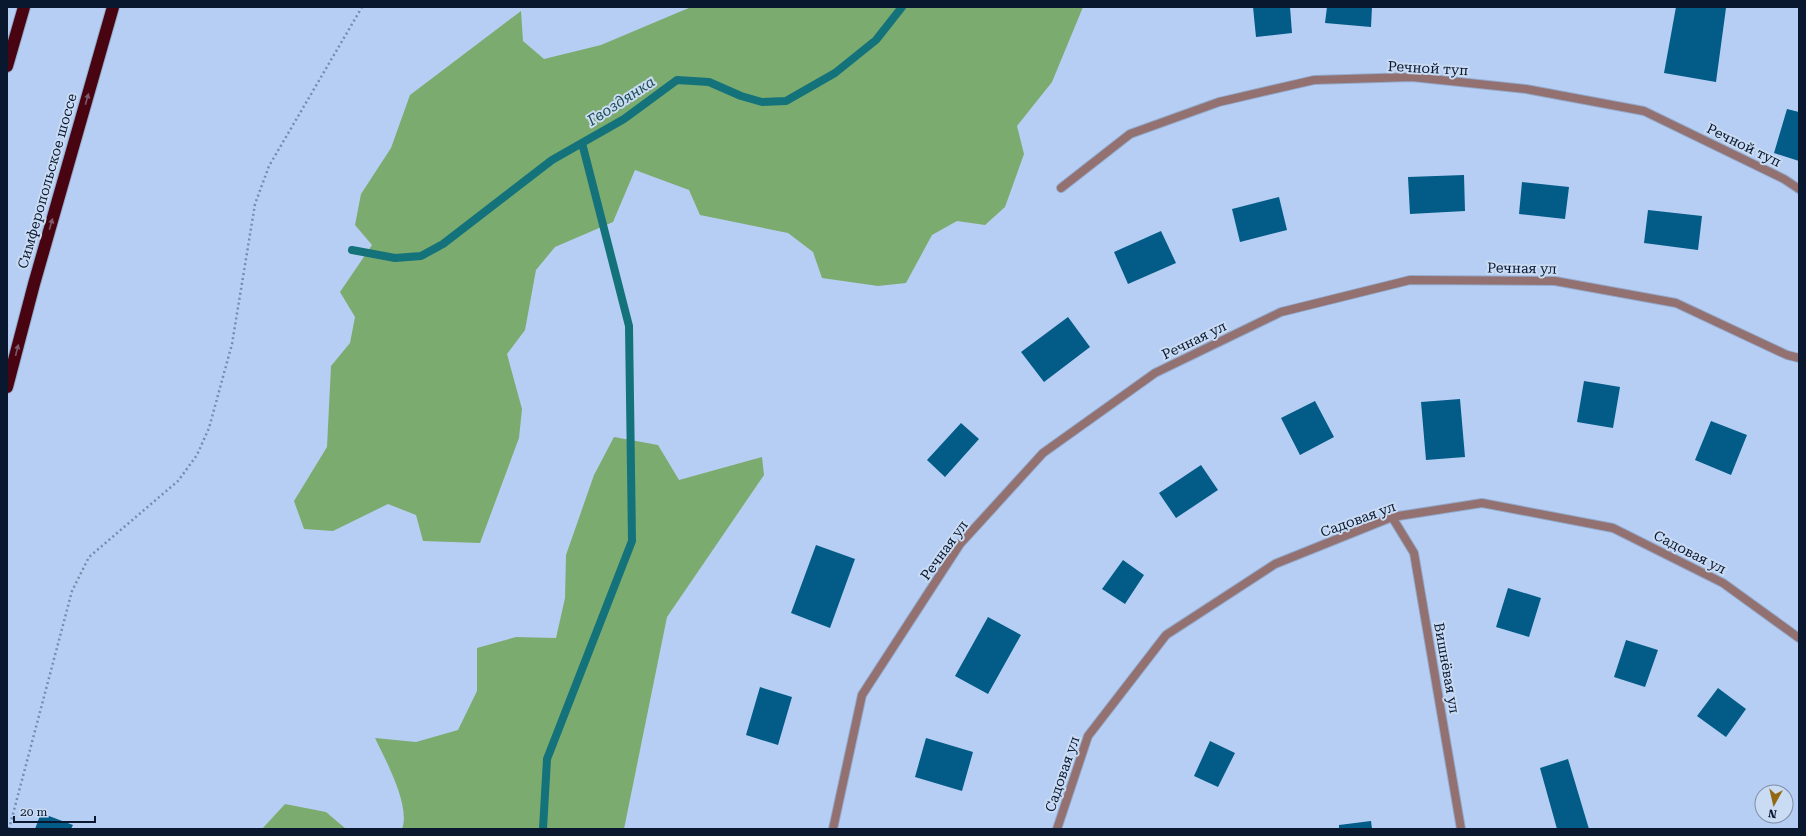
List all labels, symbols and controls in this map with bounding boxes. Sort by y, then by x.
street label: Речной туп [1387,58,1469,78]
water label: Гвоздянка [583,72,658,130]
street label: Симферопольское шоссе [14,91,80,270]
one-way arrow [84,93,90,105]
street label: Речной туп [1704,120,1784,170]
one-way arrow [48,218,54,230]
street label: Речная ул [1487,259,1557,277]
street label: Речная ул [1159,318,1229,362]
one-way arrow [14,343,20,355]
street label: Садовая ул [1318,498,1398,540]
street label: Речная ул [917,517,971,583]
street label: Садовая ул [1651,527,1729,577]
street label: Вишнёвая ул [1431,621,1463,715]
street label: Садовая ул [1042,734,1082,814]
north arrow [1754,784,1794,824]
scale bar [14,798,95,824]
text: 20 m [20,805,47,819]
text: N [1767,806,1778,820]

